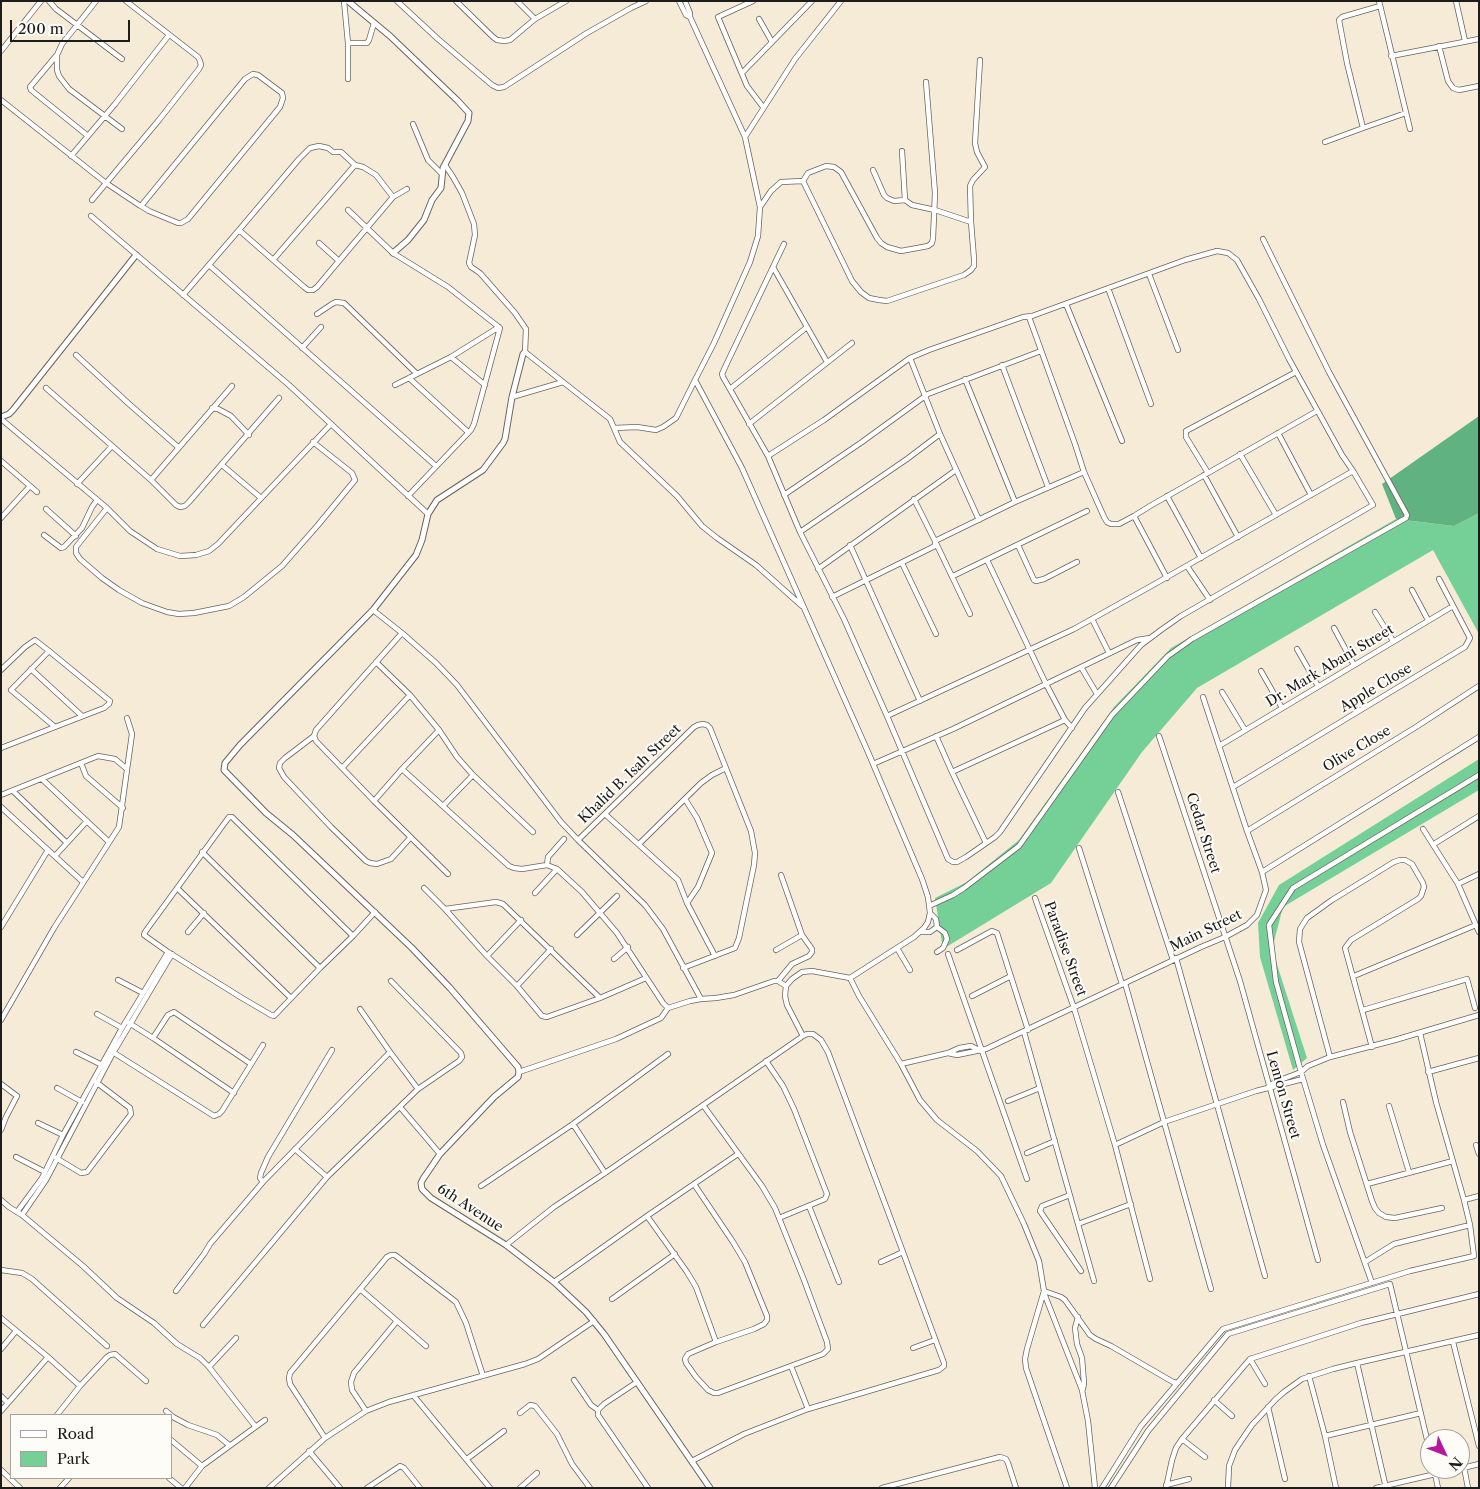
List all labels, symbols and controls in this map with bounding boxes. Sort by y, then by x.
scale bar [12,10,132,42]
text: 200 m [18,19,64,38]
street label: Dr. Mark Abani Street [1263,621,1397,711]
street label: Apple Close [1337,660,1415,716]
street label: Khalid B. Isah Street [575,721,685,827]
street label: Olive Close [1320,722,1394,776]
street label: Cedar Street [1182,791,1224,875]
street label: Paradise Street [1040,899,1090,999]
street label: Main Street [1167,906,1245,956]
street label: Lemon Street [1262,1049,1304,1141]
street label: 6th Avenue [434,1180,506,1236]
legend [10,1414,172,1479]
text: Road [57,1424,94,1443]
north arrow [1420,1429,1470,1479]
text: Park [57,1449,90,1468]
text: N [1445,1453,1466,1474]

